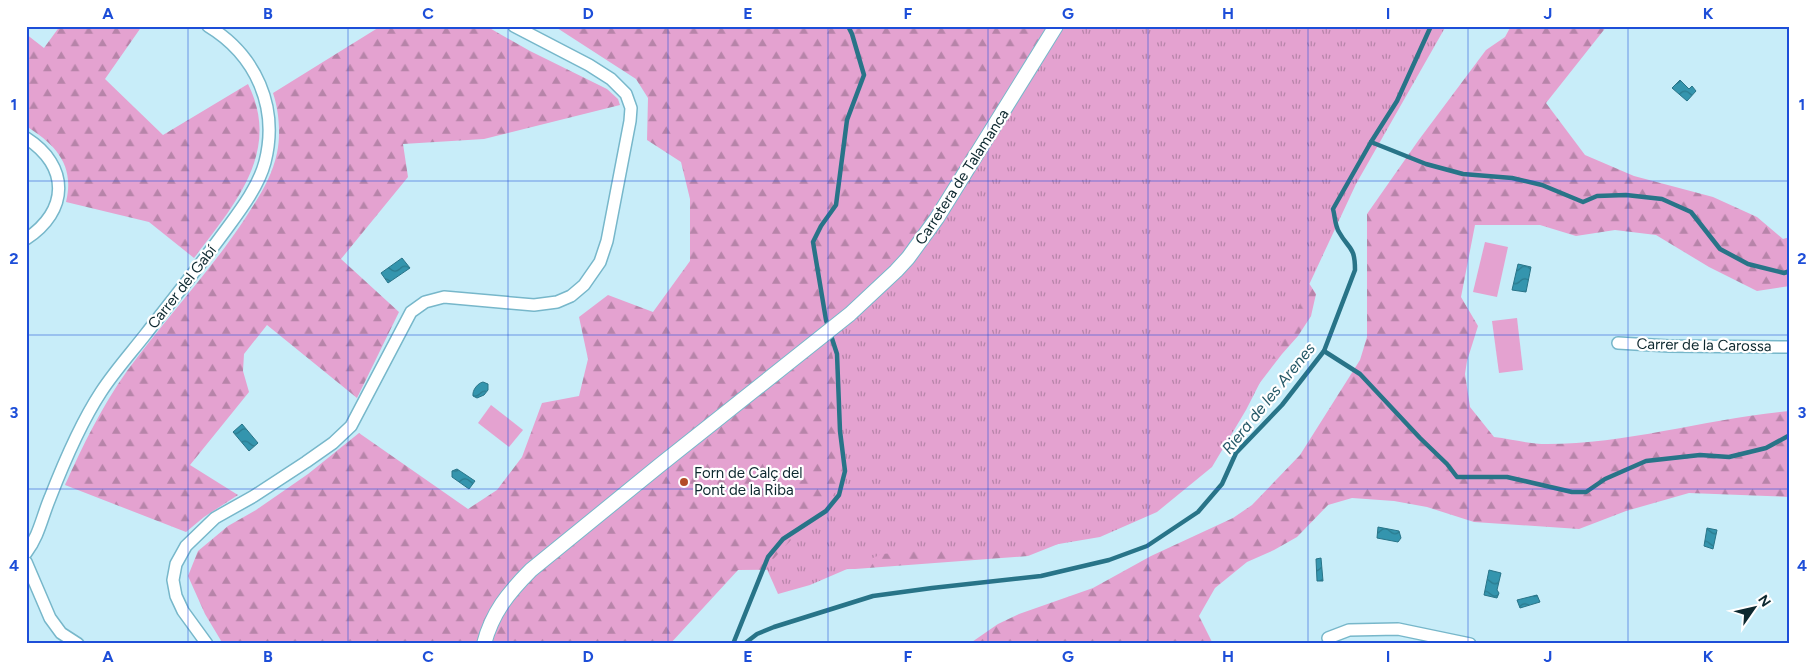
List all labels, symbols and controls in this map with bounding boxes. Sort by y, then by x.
text: A [102,4,114,23]
text: B [263,4,273,23]
text: C [422,4,434,23]
text: D [582,4,594,23]
text: E [743,4,753,23]
text: F [904,4,913,23]
text: G [1062,4,1074,23]
text: H [1222,4,1234,23]
text: I [1386,4,1390,23]
text: J [1544,4,1552,23]
text: K [1703,4,1714,23]
text: 1 [11,95,17,114]
text: 1 [1799,95,1805,114]
street label: Carretera de Talamanca [911,106,1013,248]
street label: Carrer del Gabí [144,241,221,332]
text: 2 [9,249,19,268]
text: 2 [1797,249,1807,268]
street label: Carrer de la Carossa [1636,335,1772,355]
water label: Riera de les Arenes [1218,339,1319,458]
text: 3 [10,403,19,422]
text: 3 [1798,403,1807,422]
place label: Forn de Calç del Pont de la Riba [694,464,802,499]
marker: Forn de Calç del Pont de la Riba [678,476,690,488]
text: 4 [9,556,19,575]
text: 4 [1797,556,1807,575]
north arrow [1728,582,1778,632]
text: N [1754,592,1774,610]
text: A [102,647,114,666]
text: B [263,647,273,666]
text: C [422,647,434,666]
text: D [582,647,594,666]
text: E [743,647,753,666]
text: F [904,647,913,666]
text: G [1062,647,1074,666]
text: H [1222,647,1234,666]
text: I [1386,647,1390,666]
text: J [1544,647,1552,666]
text: K [1703,647,1714,666]

